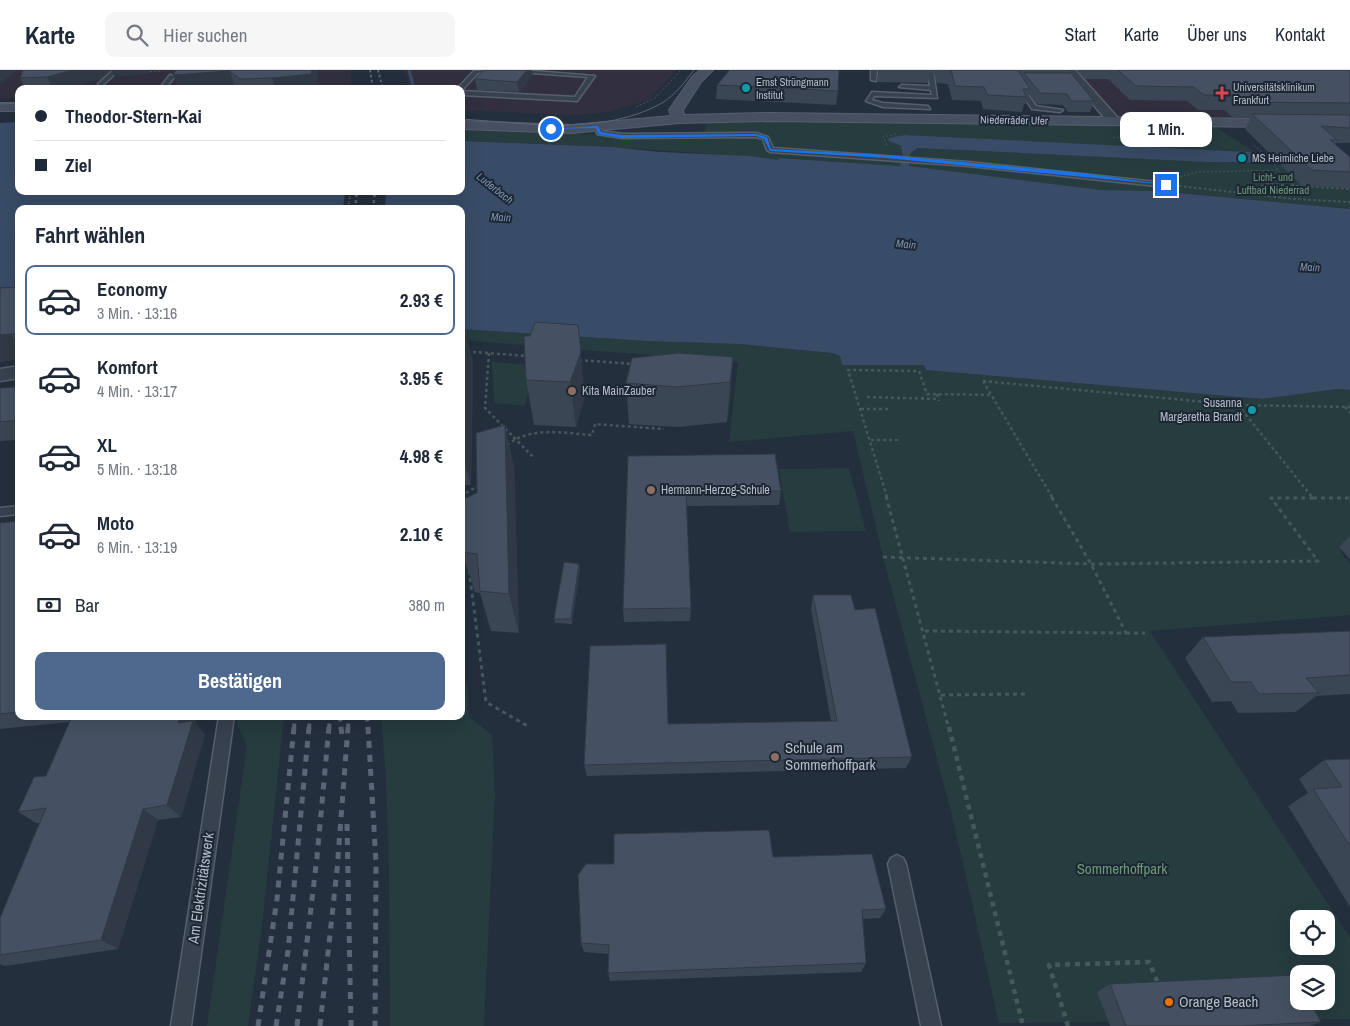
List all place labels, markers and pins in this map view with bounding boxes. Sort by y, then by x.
place label: Ernst Strüngmann Institut [756,75,829,102]
place label: Universitätsklinikum Frankfurt [1233,80,1315,107]
marker: Ernst Strüngmann Institut [740,82,752,94]
marker: Universitätsklinikum Frankfurt [1215,86,1229,100]
place label: MS Heimliche Liebe [1252,151,1334,165]
marker: MS Heimliche Liebe [1236,152,1248,164]
place label: Kita MainZauber [582,383,656,399]
marker: Kita MainZauber [566,385,578,397]
place label: Susanna Margaretha Brandt [1160,395,1243,425]
marker: Susanna Margaretha Brandt [1246,404,1258,416]
place label: Hermann-Herzog-Schule [661,482,770,498]
marker: Hermann-Herzog-Schule [645,484,657,496]
place label: Schule am Sommerhoffpark [785,737,877,775]
marker: Schule am Sommerhoffpark [769,751,781,763]
place label: Orange Beach [1179,991,1258,1012]
marker: Orange Beach [1163,996,1175,1008]

